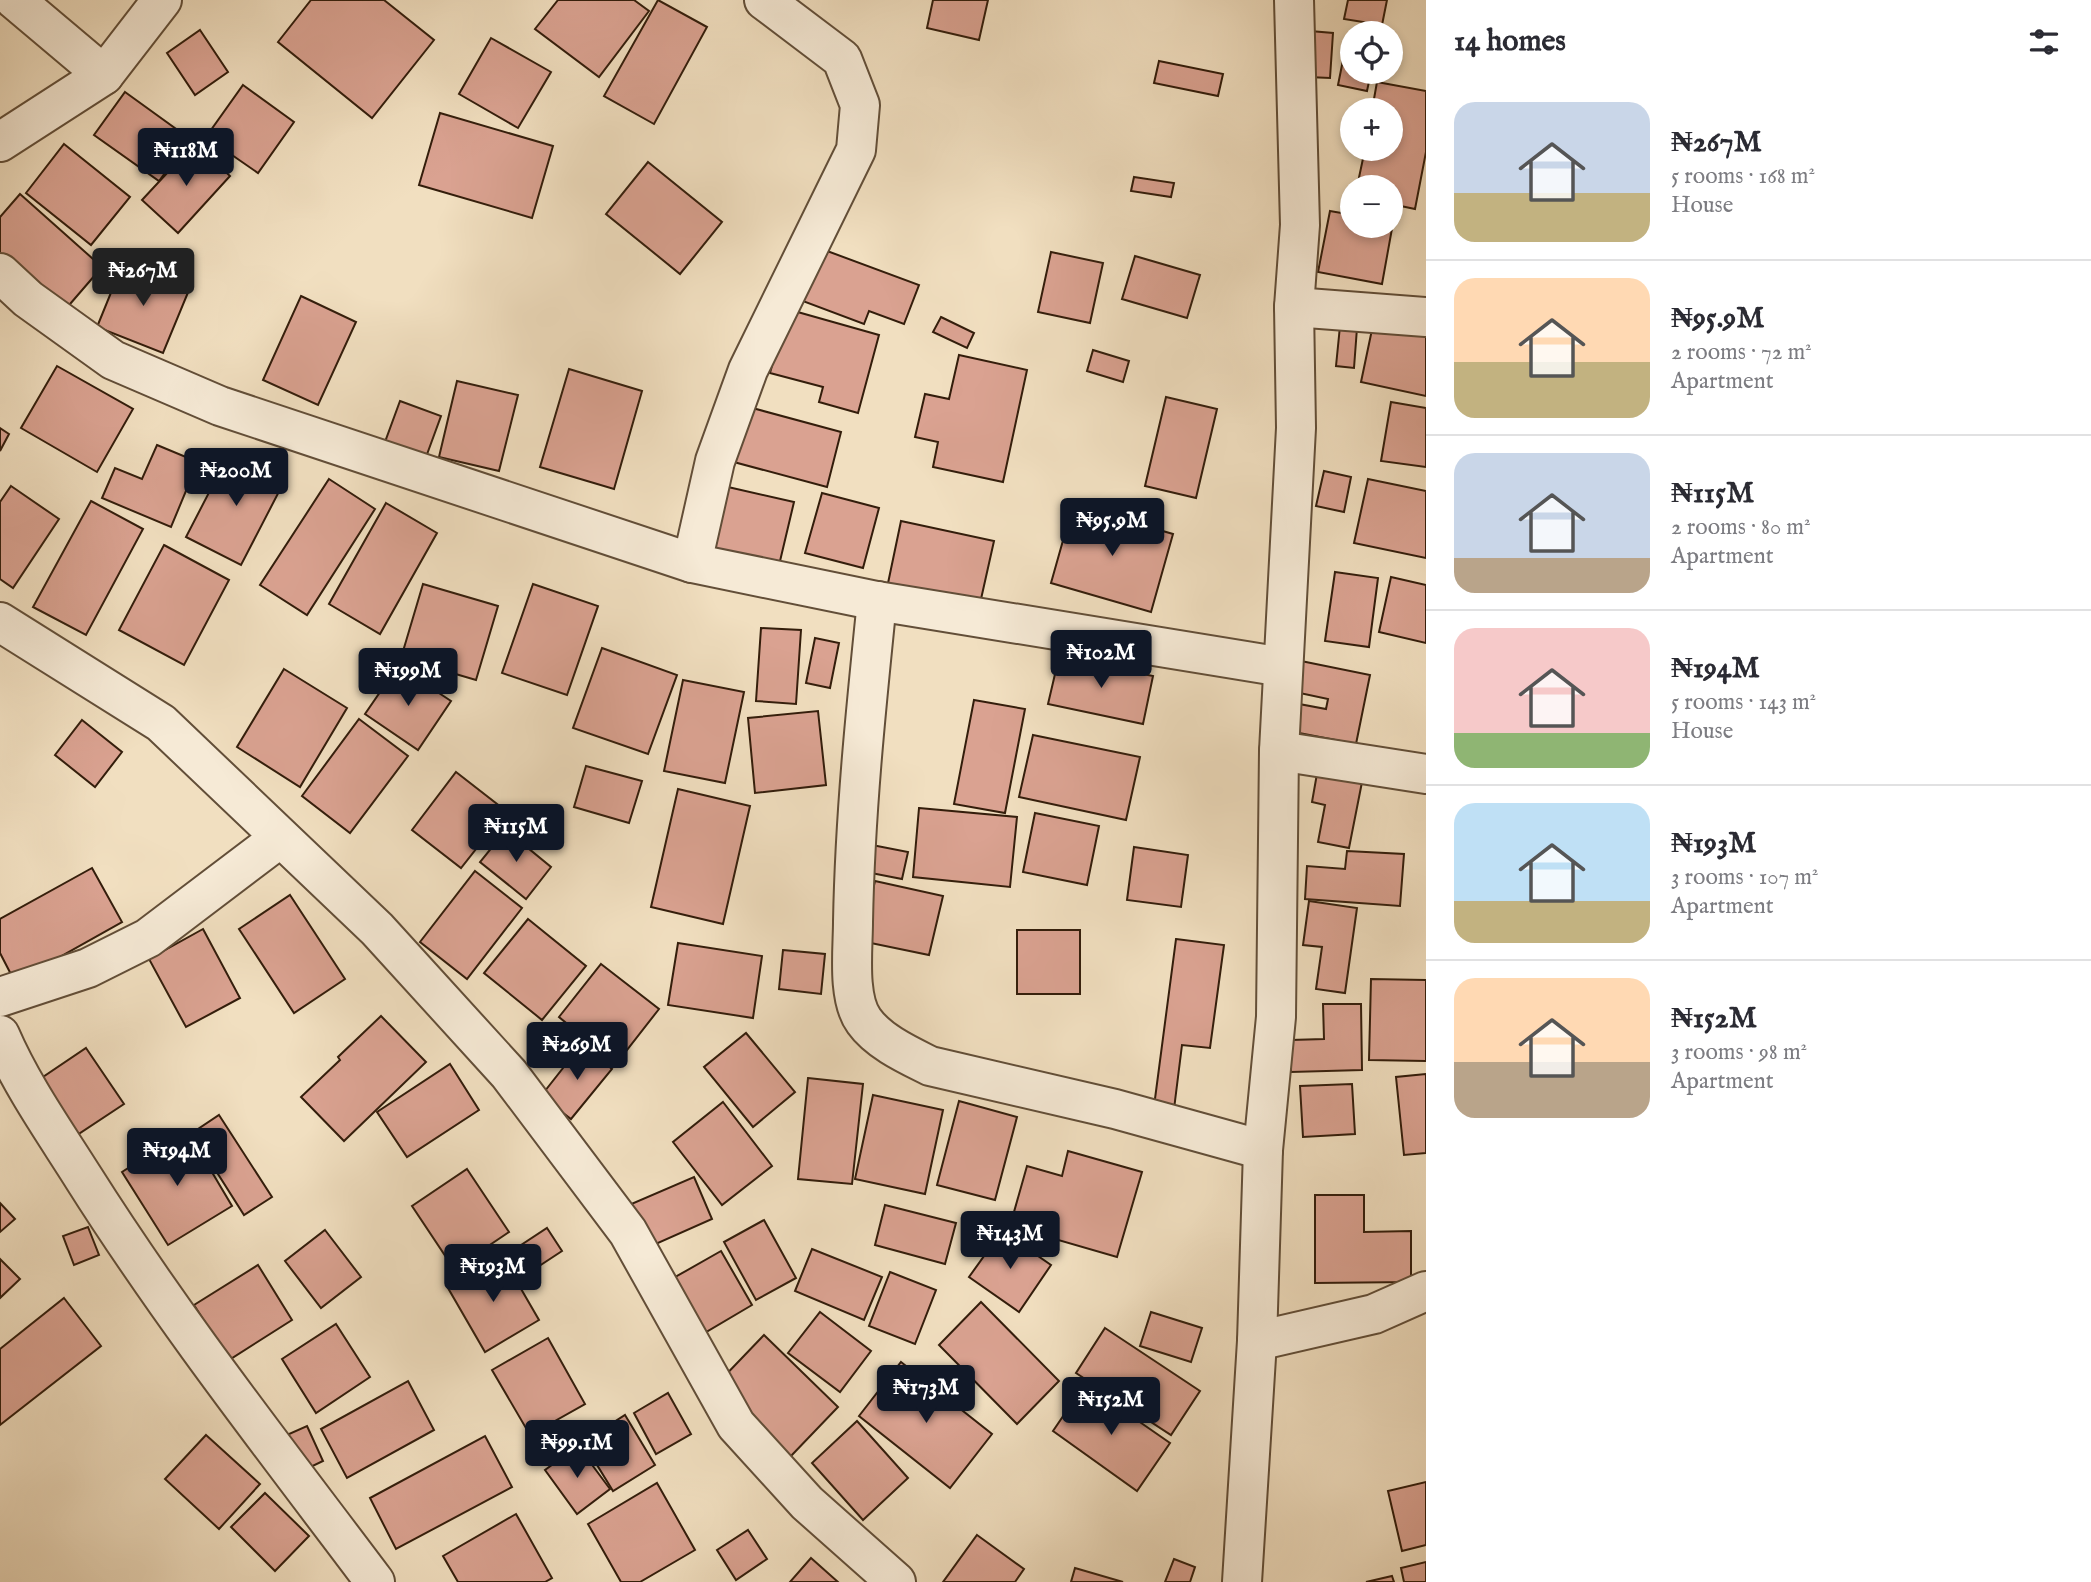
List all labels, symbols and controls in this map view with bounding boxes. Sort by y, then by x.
map controls [1340,21,1403,238]
button: locate [1340,21,1403,84]
text: 14 homes [1454,23,1566,61]
icon: filters [2025,23,2063,61]
button: + [1340,98,1403,161]
text: ₦267M [1671,124,1762,162]
pin: ₦118M [137,128,235,188]
icon: home [1510,130,1594,214]
text: ₦118M [154,136,218,165]
text: 5 rooms · 168 m² [1671,162,1815,191]
button: − [1340,175,1403,238]
text: House [1671,191,1733,220]
pin: ₦267M [94,248,192,308]
text: ₦267M [108,256,178,285]
text: ₦95.9M [1671,300,1764,338]
icon: home [1510,306,1594,390]
text: 2 rooms · 72 m² [1671,338,1812,367]
text: Apartment [1671,367,1774,396]
pin: ₦200M [187,448,285,508]
text: ₦200M [200,456,272,485]
text: ₦115M [1671,475,1754,513]
icon: home [1510,481,1594,565]
pin: ₦95.9M [1055,498,1169,558]
text: ₦95.9M [1076,506,1148,535]
text: 2 rooms · 80 m² [1671,513,1811,542]
text: Apartment [1671,542,1774,571]
pin: ₦102M [1052,630,1150,690]
text: ₦102M [1067,638,1135,667]
pin: ₦199M [359,648,457,708]
text: ₦194M [1671,650,1760,688]
text: ₦199M [375,656,441,685]
icon: home [1510,656,1594,740]
text: 5 rooms · 143 m² [1671,688,1816,717]
text: House [1671,717,1733,746]
pin: ₦115M [467,804,565,864]
text: ₦115M [484,812,548,841]
text: ₦193M [1671,825,1756,863]
icon: home [1510,831,1594,915]
text: 3 rooms · 107 m² [1671,863,1819,892]
text: Apartment [1671,892,1774,921]
text: ₦152M [1671,1000,1757,1038]
icon: home [1510,1006,1594,1090]
pin: ₦269M [528,1023,626,1082]
text: ₦269M [543,1030,611,1059]
text: 3 rooms · 98 m² [1671,1038,1807,1067]
text: Apartment [1671,1067,1774,1096]
pin: ₦194M [128,1128,226,1188]
text: ₦194M [143,1136,211,1165]
pin: ₦143M [961,1212,1059,1271]
text: ₦143M [977,1219,1043,1248]
pin: ₦193M [444,1244,542,1304]
text: ₦193M [460,1252,526,1281]
pin: ₦173M [877,1366,975,1425]
text: ₦173M [893,1373,959,1402]
pin: ₦152M [1062,1378,1160,1437]
text: ₦152M [1078,1385,1144,1414]
pin: ₦99.1M [520,1420,634,1480]
text: ₦99.1M [541,1428,613,1457]

